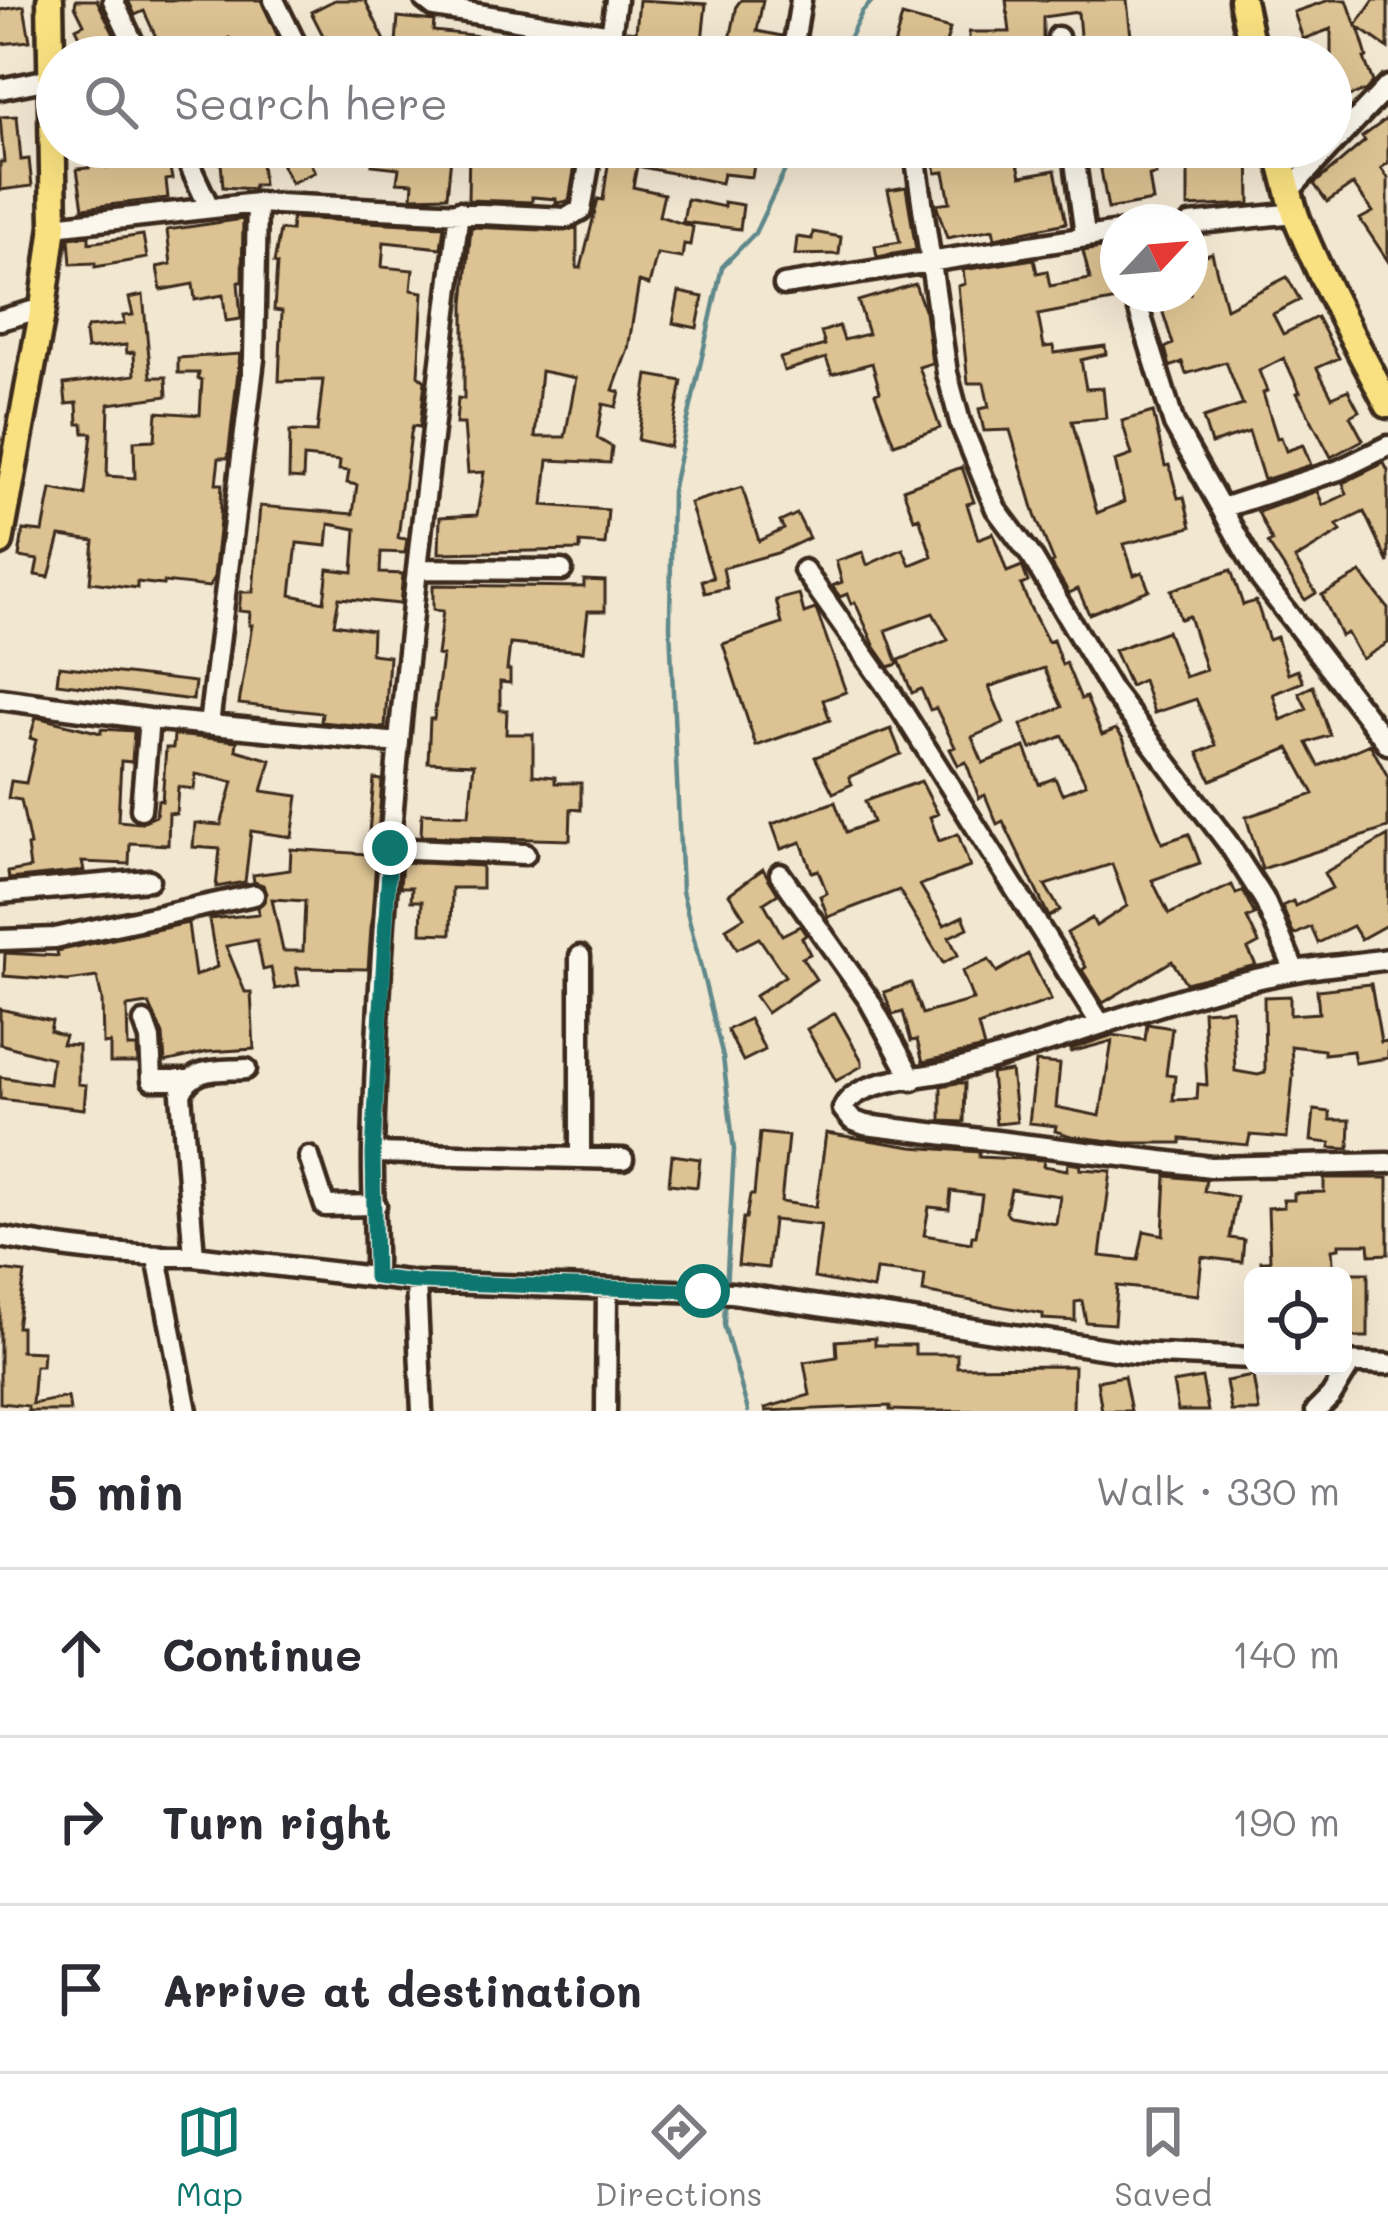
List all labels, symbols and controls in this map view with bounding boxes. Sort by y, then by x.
search box [36,36,1352,168]
icon: search [78,69,144,135]
text: Search here [174,73,448,131]
north arrow [1100,204,1208,312]
route end [363,821,417,875]
route start [676,1264,730,1318]
map controls [1244,1267,1352,1375]
button: locate [1244,1267,1352,1375]
text: 5 min [48,1456,183,1523]
text: Walk · 330 m [1096,1464,1340,1515]
icon: ahead [48,1620,114,1686]
text: Continue [162,1624,362,1682]
text: 140 m [1232,1627,1340,1678]
icon: right [48,1788,114,1854]
text: Turn right [162,1792,391,1850]
text: 190 m [1232,1795,1340,1846]
icon: arrive [48,1956,114,2022]
text: Arrive at destination [162,1960,642,2018]
tab: Map [176,2099,243,2214]
tab: Directions [595,2099,762,2214]
tab: Saved [1114,2099,1212,2214]

